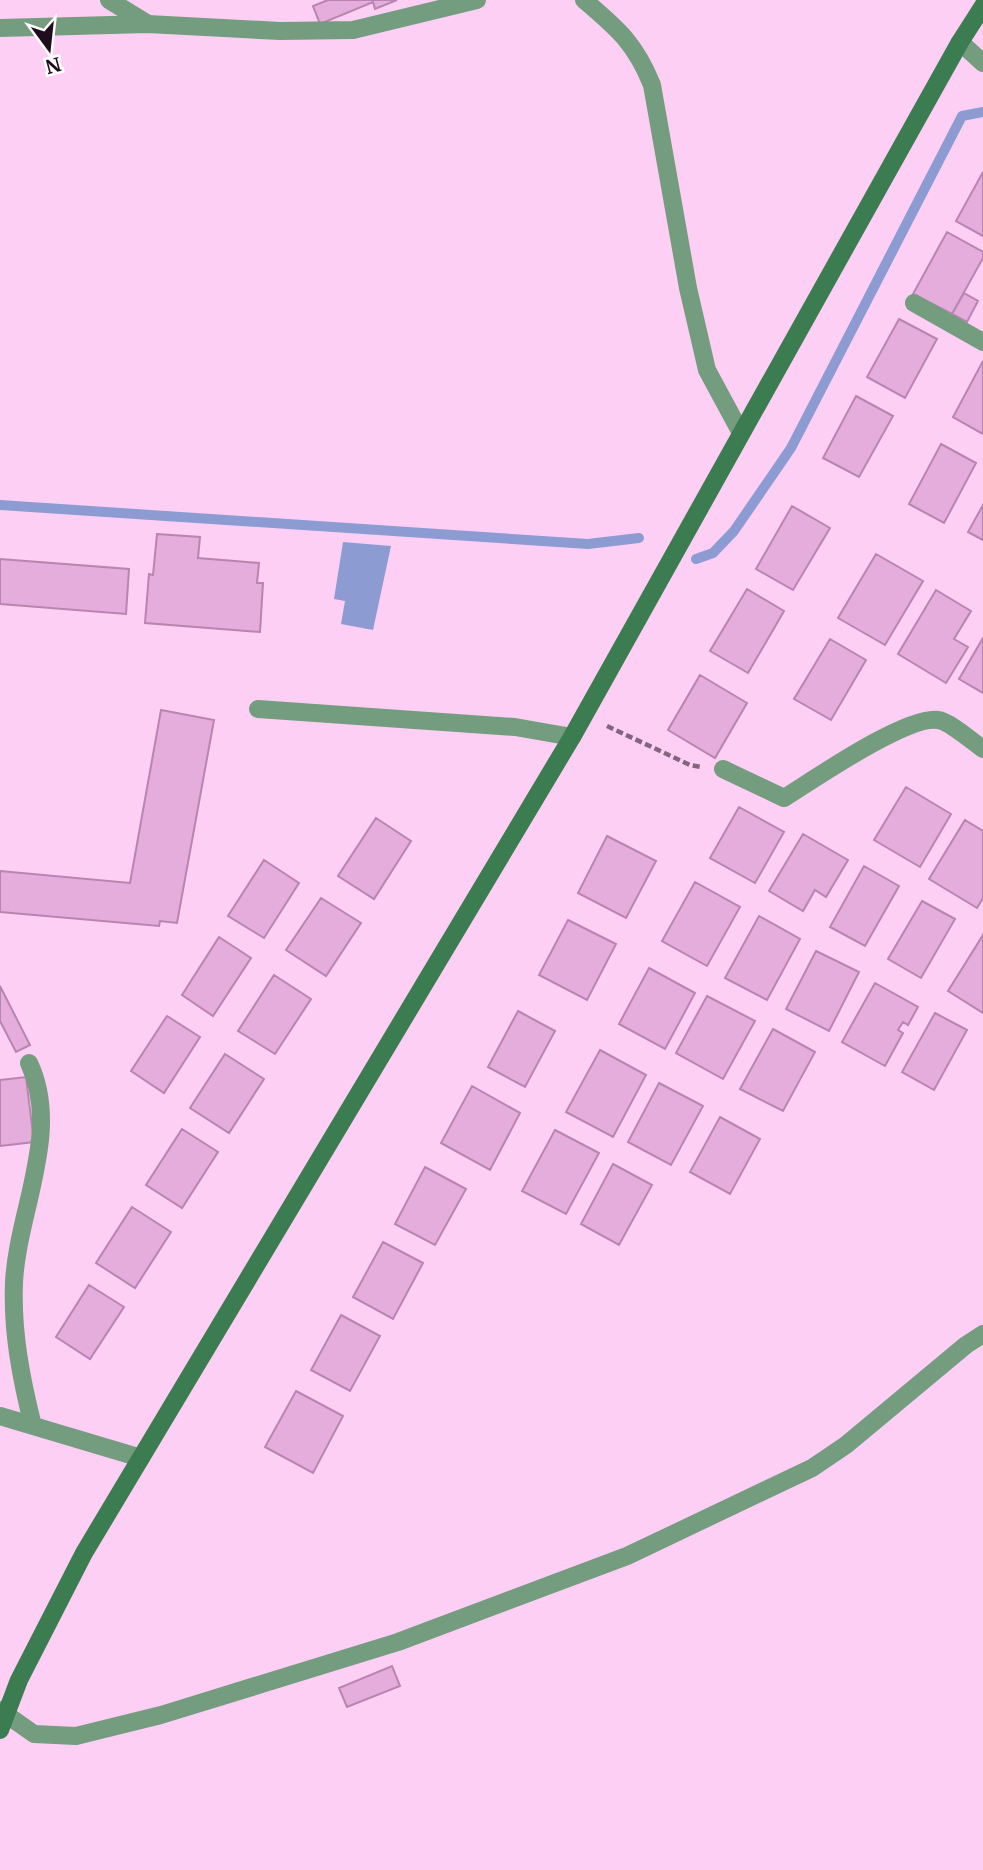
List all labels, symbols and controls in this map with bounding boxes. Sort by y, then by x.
north arrow [14,14,84,84]
text: N [43,52,64,79]

